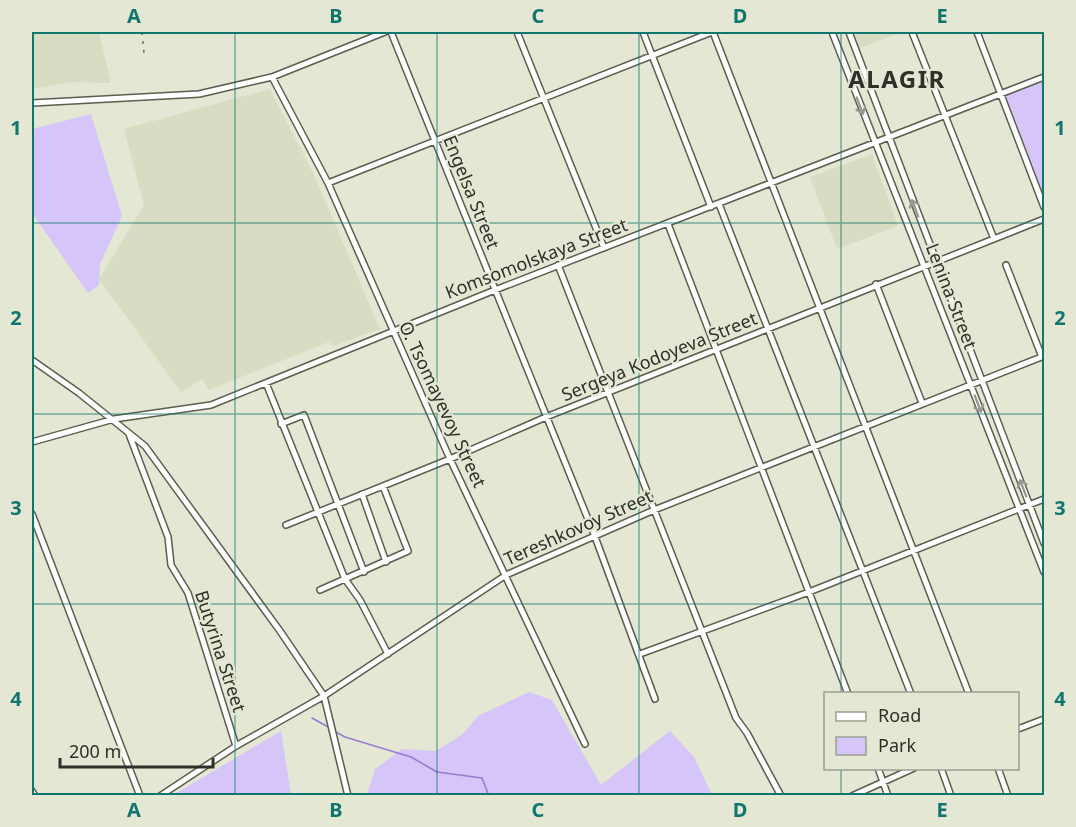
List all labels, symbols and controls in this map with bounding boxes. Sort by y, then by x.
text: A [127,2,141,29]
text: B [329,2,343,29]
text: C [532,2,545,29]
text: D [733,2,747,29]
text: E [936,2,948,29]
district label: ALAGIR [848,62,946,95]
one-way arrow [856,96,867,114]
text: 1 [10,114,22,141]
text: 1 [1054,114,1066,141]
street label: Engelsa Street [438,132,506,253]
one-way arrow [909,200,920,218]
street label: Komsomolskaya Street [441,212,631,304]
street label: Lenina Street [921,240,983,353]
text: 2 [10,304,22,331]
text: 2 [1054,304,1066,331]
street label: Sergeya Kodoyeva Street [558,306,761,406]
street label: O. Tsomayevoy Street [394,317,492,492]
one-way arrow [974,394,985,413]
one-way arrow [1017,479,1028,498]
street label: Tereshkovoy Street [500,483,656,570]
text: 3 [10,494,22,521]
text: 3 [1054,494,1066,521]
street label: Butyrina Street [190,587,252,715]
text: 4 [10,685,22,712]
text: 4 [1054,685,1066,712]
legend [824,692,1019,770]
text: Road [878,703,921,727]
scale bar [60,731,213,769]
text: Park [878,733,916,757]
text: 200 m [69,739,121,763]
text: A [127,796,141,823]
text: B [329,796,343,823]
text: C [532,796,545,823]
text: D [733,796,747,823]
text: E [936,796,948,823]

